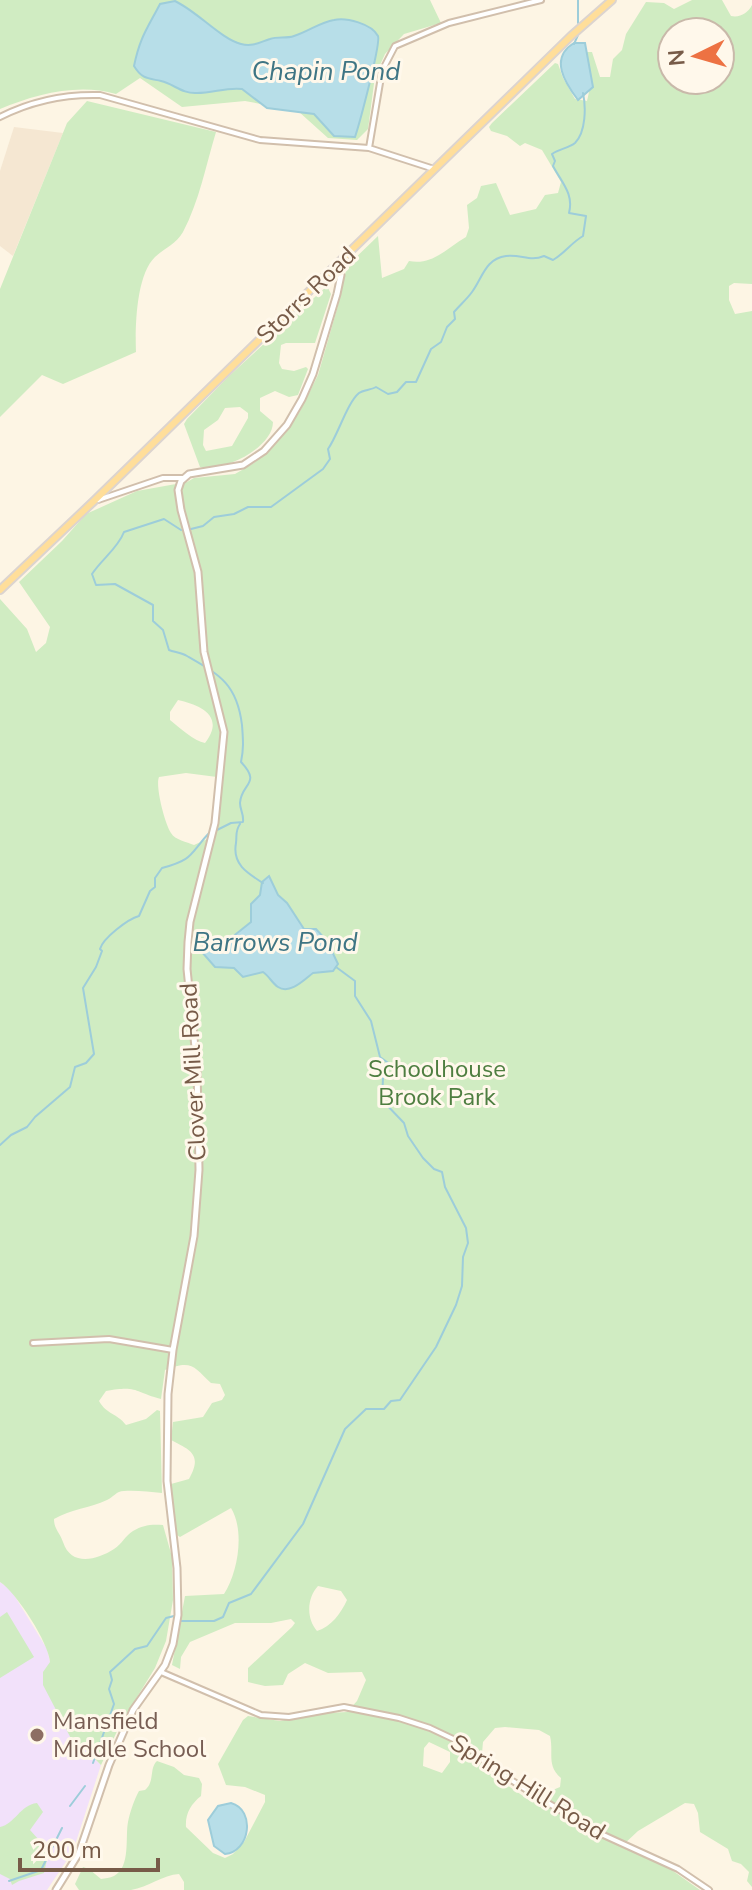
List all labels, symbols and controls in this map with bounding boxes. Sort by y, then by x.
north arrow [656,16,736,96]
text: N [661,48,693,67]
water label: Chapin Pond [252,54,401,89]
street label: Storrs Road [249,239,363,351]
water label: Barrows Pond [192,925,358,960]
street label: Clover Mill Road [172,982,214,1162]
park label: Schoolhouse Brook Park [368,1053,506,1113]
place label: Mansfield Middle School [53,1705,206,1765]
marker: Mansfield Middle School [28,1726,46,1744]
street label: Spring Hill Road [445,1727,611,1847]
scale bar [20,1822,158,1872]
text: 200 m [32,1834,102,1866]

